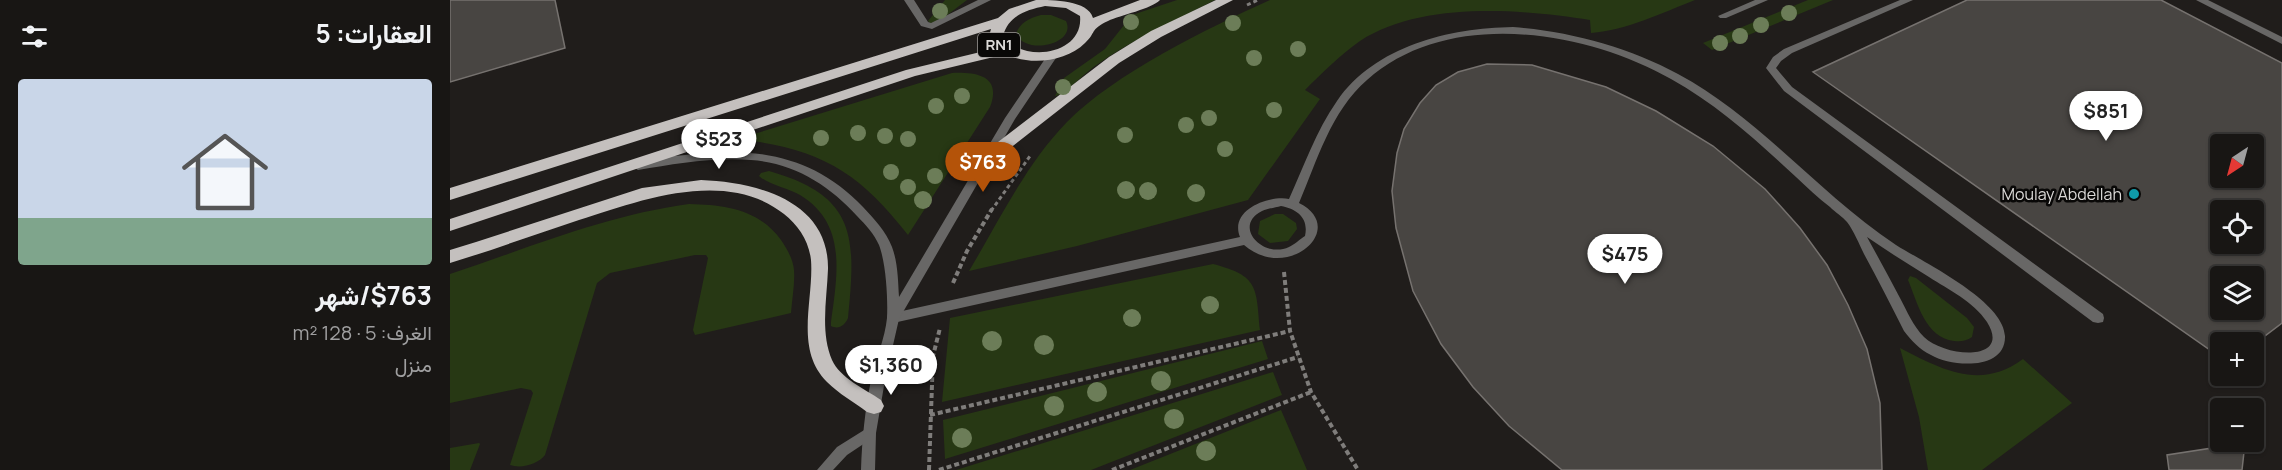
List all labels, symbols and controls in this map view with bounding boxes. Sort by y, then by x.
text: العقارات: 5 [315,15,432,51]
icon: filters [18,20,51,53]
road number: RN1 [978,33,1020,57]
pin: $851 [2070,91,2142,142]
text: $851 [2083,97,2129,124]
icon: home [171,118,279,226]
pin: $523 [683,119,755,170]
text: $523 [695,125,743,152]
north arrow [2210,134,2264,188]
map controls [2210,134,2264,452]
pin: $763 [947,142,1019,193]
text: $763 [959,148,1007,175]
place label: Moulay Abdellah [2001,183,2122,205]
marker: Moulay Abdellah [2127,187,2141,201]
button: locate [2210,200,2264,254]
pin: $475 [1589,234,1661,285]
text: $475 [1601,240,1649,267]
button: layers [2210,266,2264,320]
text: $763/شهر [315,277,432,313]
text: الغرف: 5 · 128 m² [293,319,432,346]
button: + [2210,332,2264,386]
pin: $1,360 [842,345,940,396]
text: منزل [395,351,432,378]
text: $1,360 [859,351,923,378]
button: − [2210,398,2264,452]

